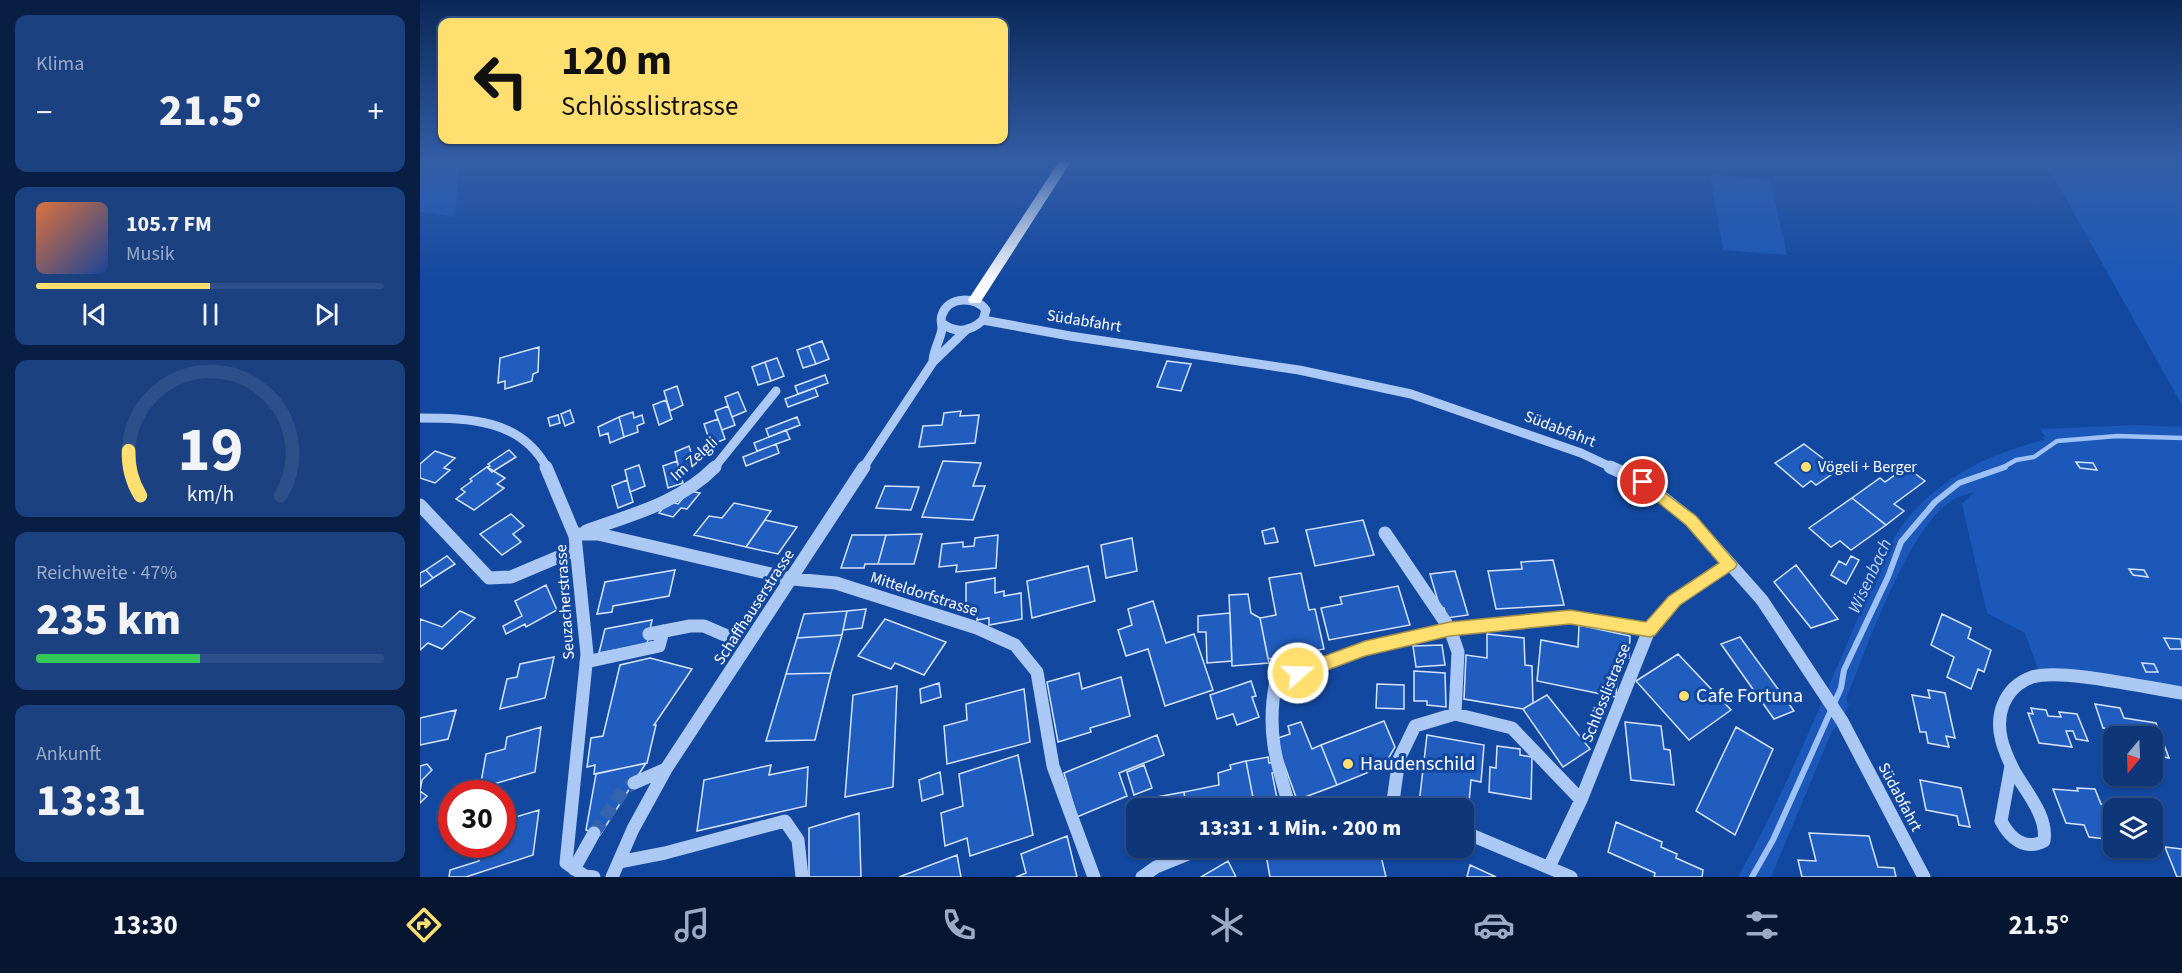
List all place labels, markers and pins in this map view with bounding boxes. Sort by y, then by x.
pin [1617,456,1668,507]
place label: Vögeli + Berger [1818,456,1917,478]
marker: Vögeli + Berger [1799,460,1813,474]
place label: Cafe Fortuna [1696,682,1803,710]
marker: Cafe Fortuna [1677,689,1691,703]
place label: Haudenschild [1360,750,1475,778]
marker: Haudenschild [1341,757,1355,771]

